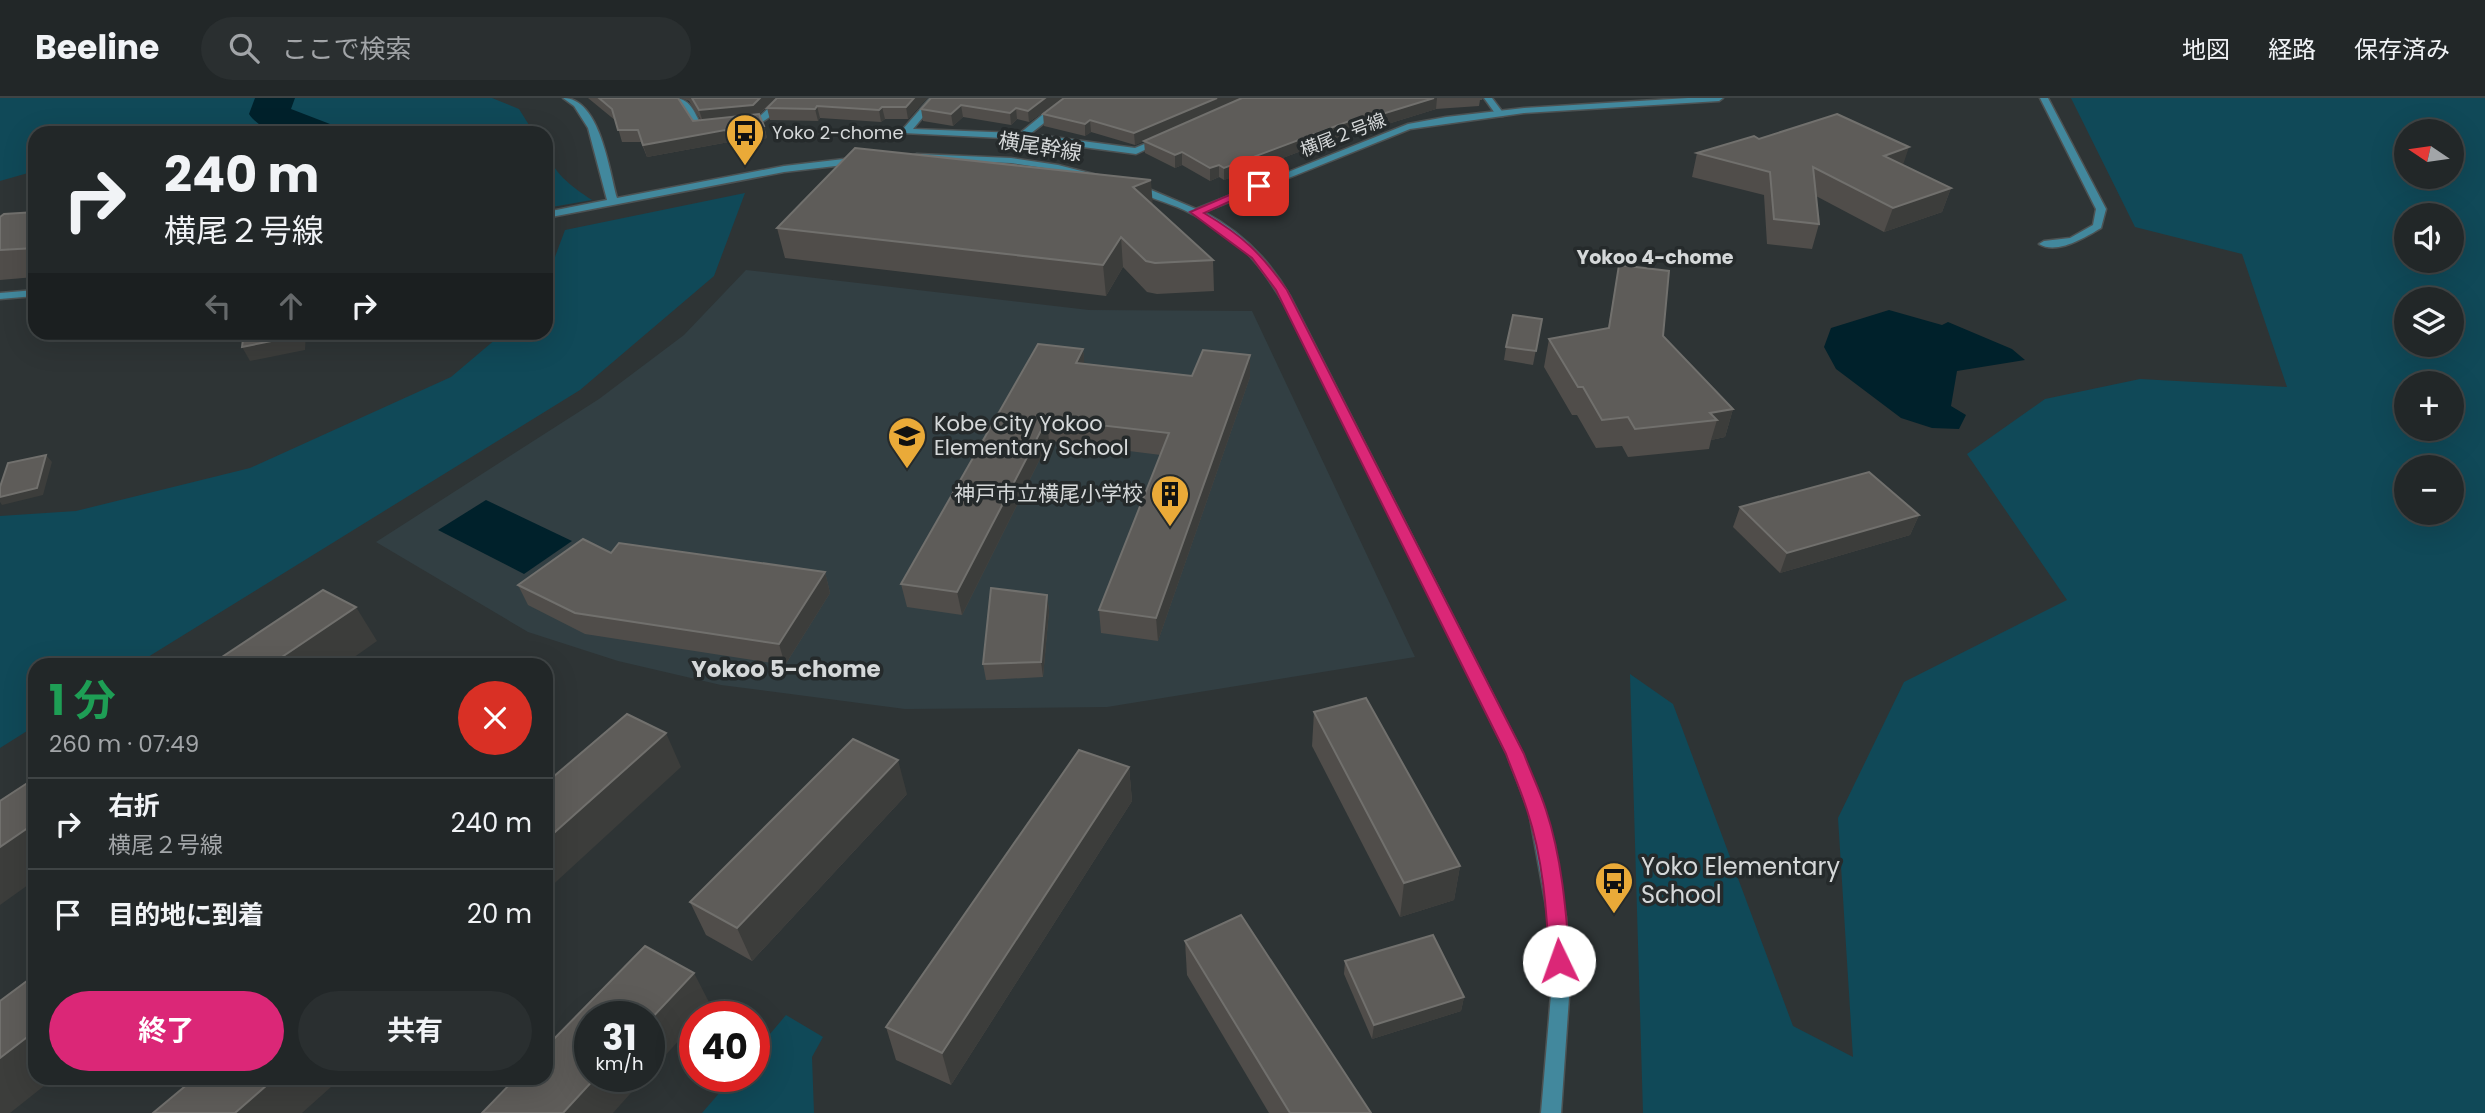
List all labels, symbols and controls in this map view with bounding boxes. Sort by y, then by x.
search box [201,17,691,80]
text: Beeline [35,24,159,71]
icon: search [225,29,263,67]
text: ここで検索 [281,31,411,67]
text: 地図 [2182,33,2230,66]
text: 経路 [2268,33,2316,66]
text: 保存済み [2354,33,2450,66]
street label: 横尾２号線 [1296,107,1389,162]
bus stop icon: Yoko 2-chome [724,112,766,167]
north arrow [2394,119,2464,189]
map controls [2394,119,2464,525]
place label: Yoko 2-chome [772,120,904,145]
street label: 横尾幹線 [996,126,1084,167]
text: 240 m [164,141,319,209]
icon: right [49,154,140,245]
pin [1229,156,1289,216]
icon: arrive [1240,167,1278,205]
button: sound [2394,203,2464,273]
text: 横尾２号線 [164,208,324,253]
district label: Yokoo 4-chome [1577,244,1734,271]
icon: left [199,287,237,325]
icon: ahead [272,287,310,325]
icon: right [345,287,383,325]
button: layers [2394,287,2464,357]
button: + [2394,371,2464,441]
place label: Kobe City Yokoo Elementary School [934,409,1129,462]
school or university icon: Kobe City Yokoo Elementary School [886,415,928,470]
button: − [2394,455,2464,525]
building icon: 神戸市立横尾小学校 [1149,473,1191,528]
place label: 神戸市立横尾小学校 [954,479,1143,508]
district label: Yokoo 5-chome [691,653,881,685]
text: 1 分 [49,671,116,730]
button: close [458,681,532,755]
text: 260 m · 07:49 [49,728,199,760]
text: 右折 [108,788,160,824]
icon: right [49,805,87,843]
text: 240 m [451,805,532,841]
text: 横尾２号線 [108,829,223,861]
place label: Yoko Elementary School [1641,850,1840,911]
bus stop icon: Yoko Elementary School [1593,860,1635,915]
icon: arrive [49,896,87,934]
text: 20 m [467,896,532,932]
text: 目的地に到着 [108,897,264,933]
position arrow [1522,924,1596,998]
button: 終了 [49,991,284,1071]
button: 共有 [298,991,532,1071]
speed limit sign: 40 [679,1001,770,1092]
text: 31 [602,1013,637,1062]
text: km/h [596,1051,643,1076]

